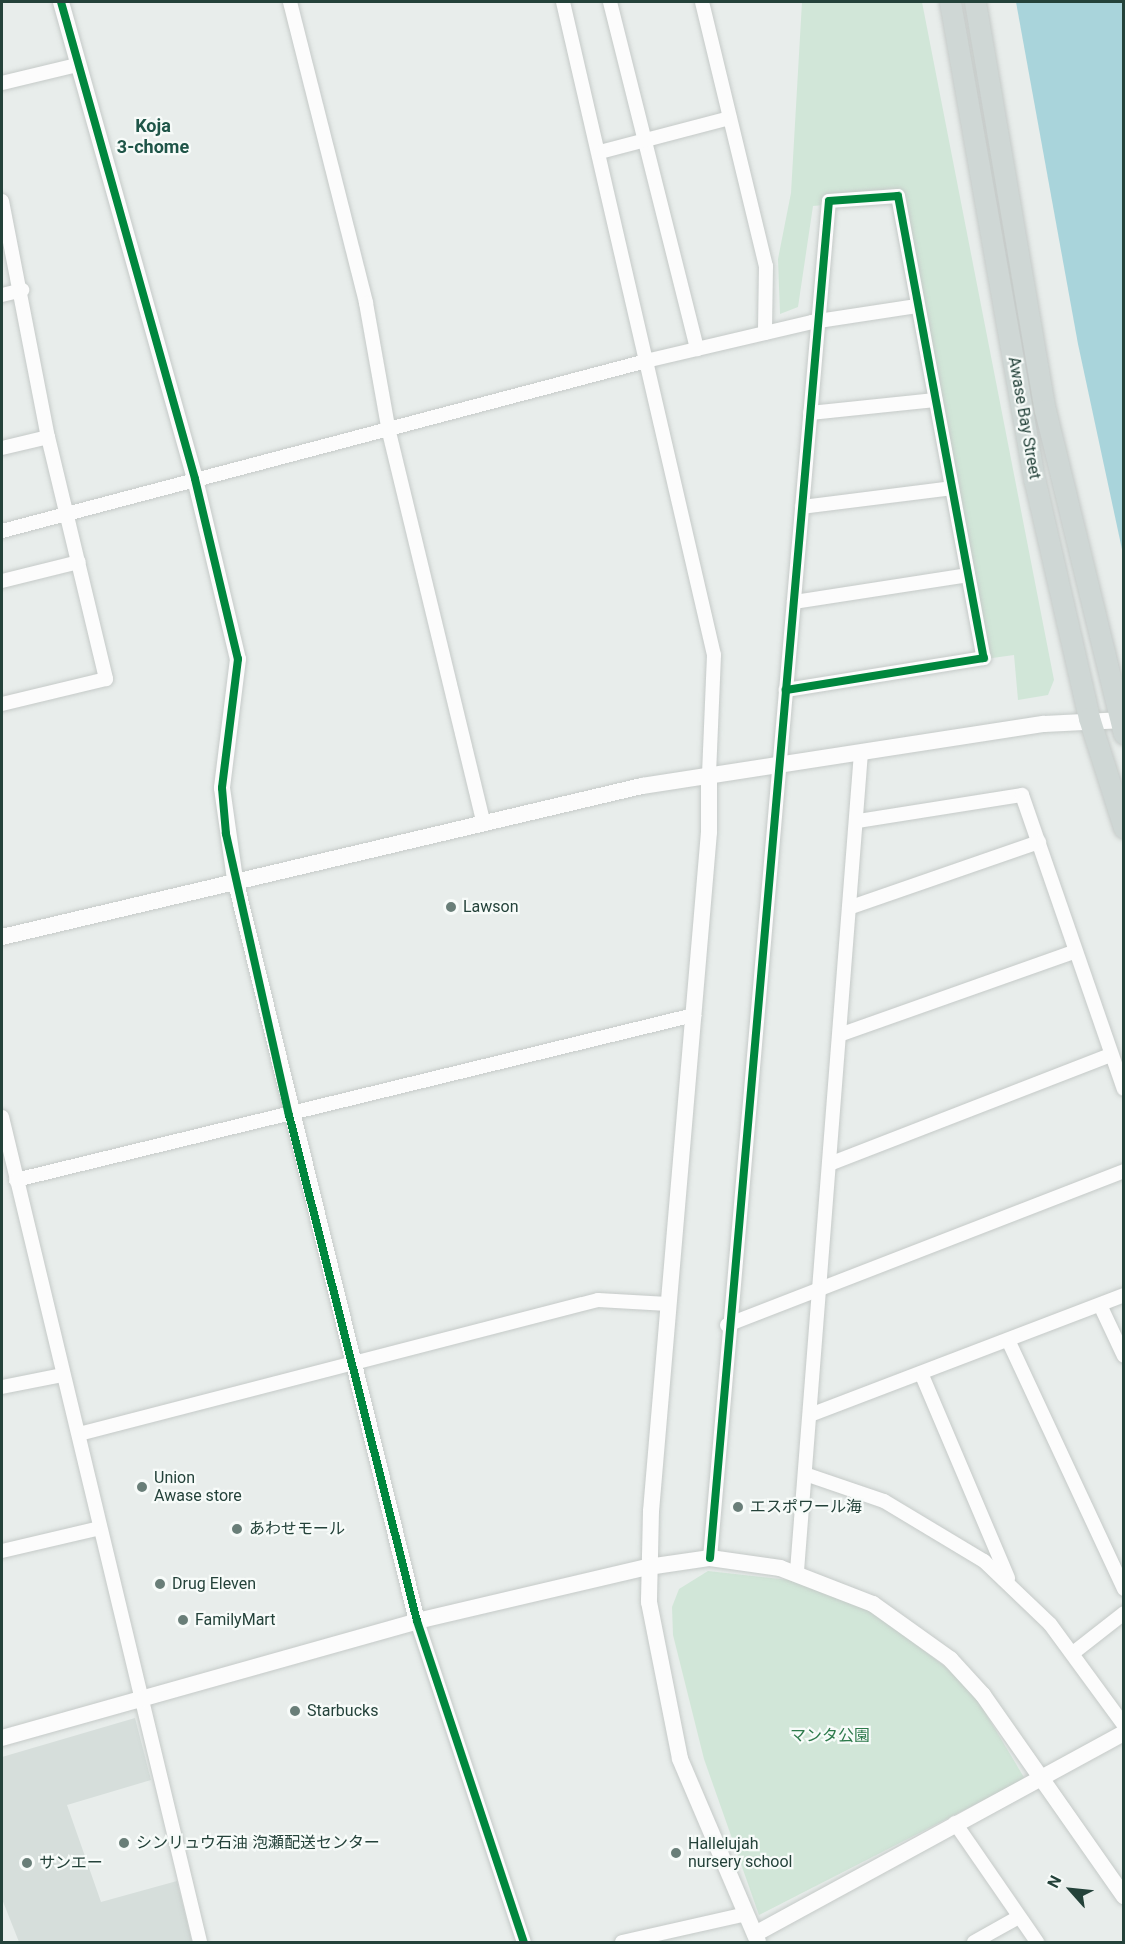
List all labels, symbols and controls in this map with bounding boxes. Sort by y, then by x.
district label: Koja 3-chome [117,116,189,158]
street label: Awase Bay Street [1004,355,1044,481]
place label: Lawson [463,897,519,917]
marker: Lawson [444,900,458,914]
place label: Union Awase store [154,1468,242,1506]
marker: Union Awase store [135,1480,149,1494]
place label: エスポワール海 [750,1497,862,1517]
marker: エスポワール海 [731,1500,745,1514]
place label: あわせモール [249,1519,345,1539]
marker: あわせモール [230,1522,244,1536]
place label: Drug Eleven [172,1574,256,1594]
marker: Drug Eleven [153,1577,167,1591]
place label: FamilyMart [195,1610,275,1630]
marker: FamilyMart [176,1613,190,1627]
place label: Starbucks [307,1701,378,1721]
marker: Starbucks [288,1704,302,1718]
park label: マンタ公園 [790,1726,870,1746]
place label: シンリュウ石油 泡瀬配送センター [136,1833,380,1853]
place label: Hallelujah nursery school [688,1834,793,1872]
marker: シンリュウ石油 泡瀬配送センター [117,1836,131,1850]
marker: Hallelujah nursery school [669,1846,683,1860]
place label: サンエー [39,1853,103,1873]
marker: サンエー [20,1856,34,1870]
north arrow [1041,1860,1101,1920]
text: N [1043,1872,1066,1891]

